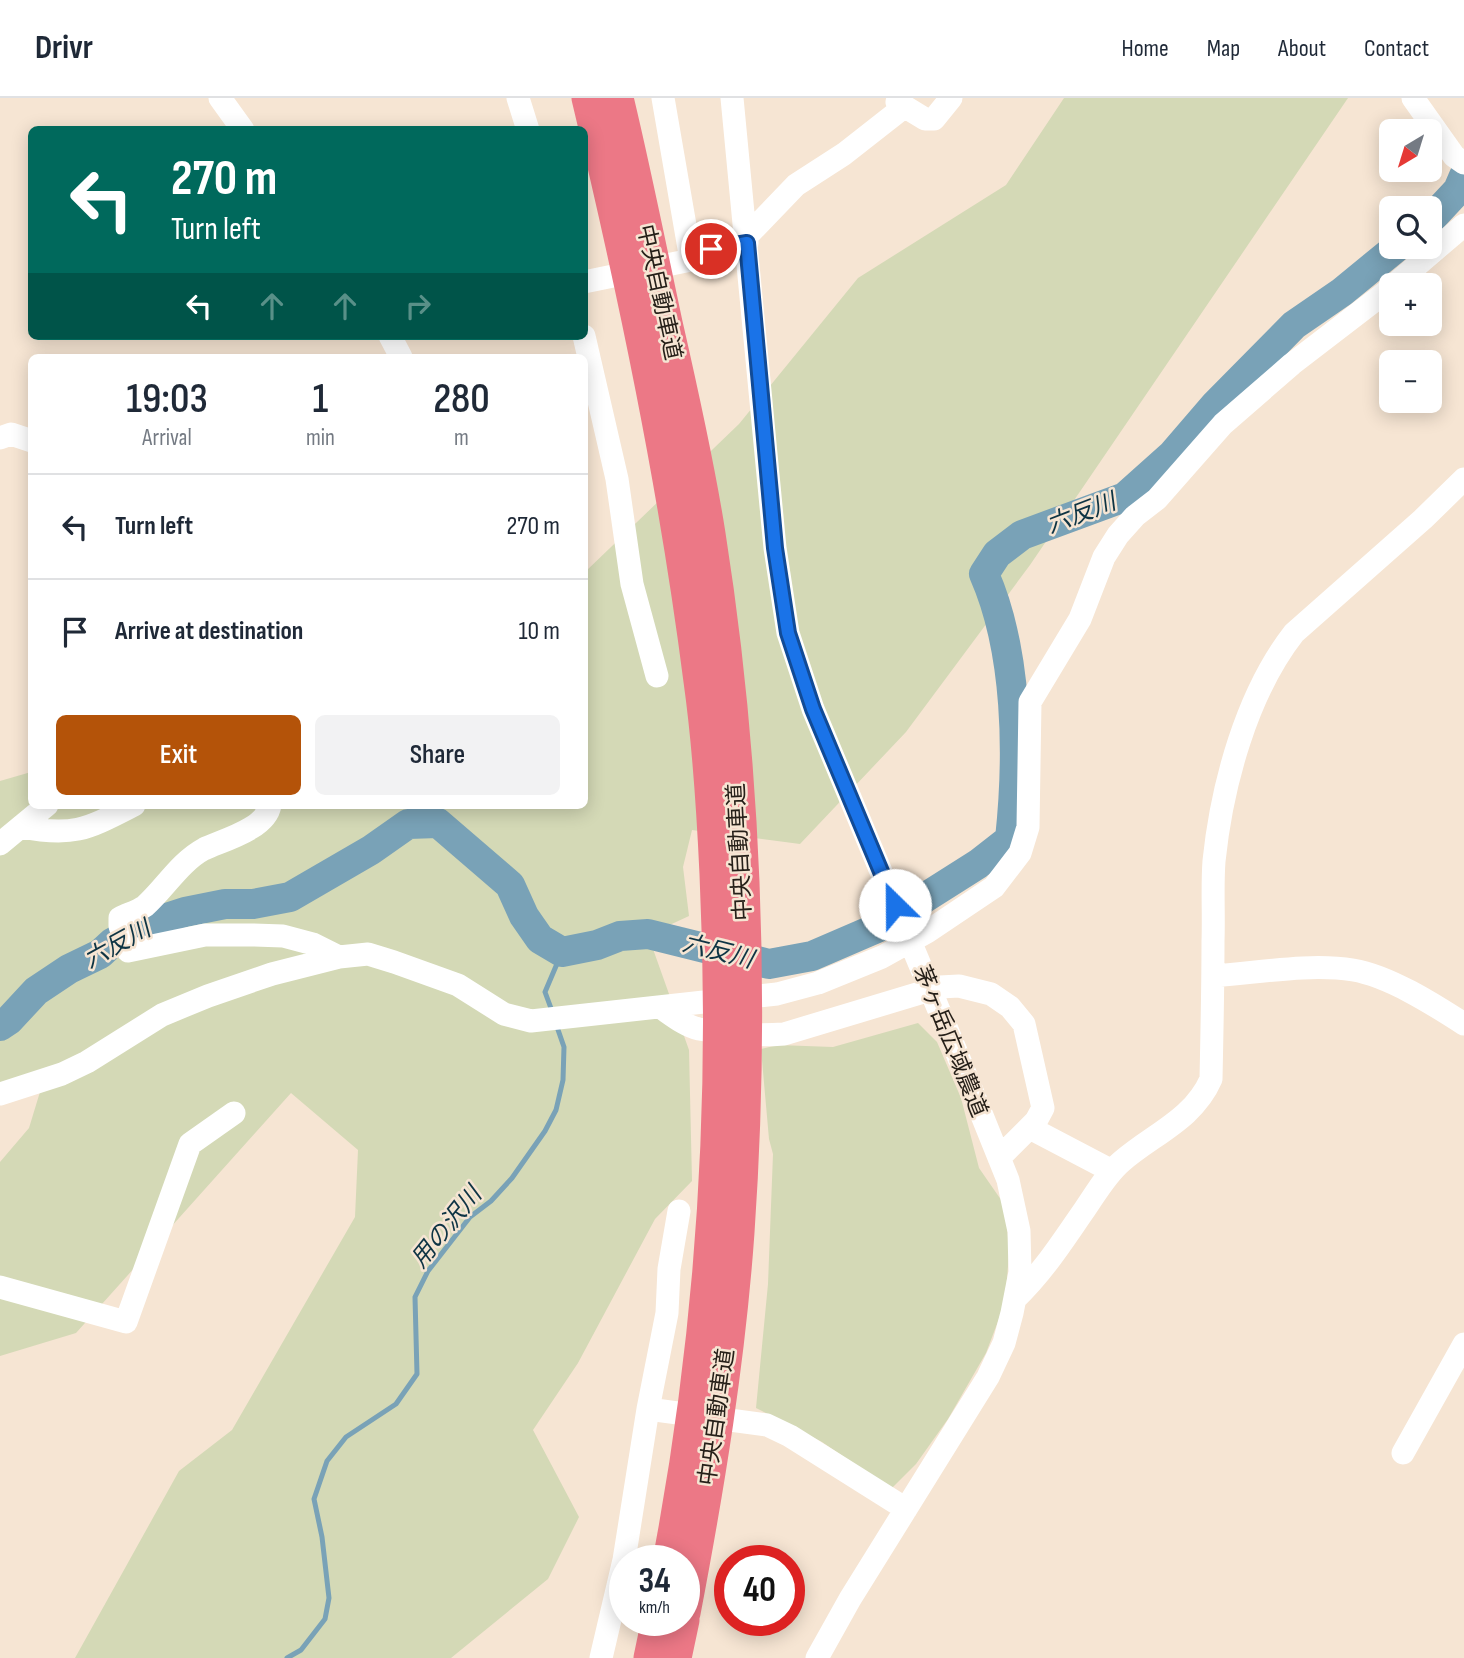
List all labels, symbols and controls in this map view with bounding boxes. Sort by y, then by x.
text: Drivr [35,28,93,68]
text: Home [1121,34,1169,63]
text: Map [1207,34,1240,63]
text: About [1278,34,1326,63]
text: Contact [1364,34,1429,63]
north arrow [1379,119,1442,182]
map controls [1379,119,1442,413]
text: 270 m [171,150,277,209]
icon: left [56,154,147,245]
button: search [1379,196,1442,259]
text: Turn left [171,210,261,249]
pin [681,219,741,279]
street label: 中央自動車道 [631,222,687,363]
icon: arrive [692,230,730,268]
button: + [1379,273,1442,336]
icon: left [180,287,218,325]
icon: ahead [253,287,291,325]
icon: ahead [326,287,364,325]
icon: right [399,287,437,325]
button: − [1379,350,1442,413]
text: 19:03 [126,374,208,425]
text: 1 [313,374,328,425]
text: 280 [433,374,490,425]
text: Arrival [142,424,192,452]
text: min [306,424,335,452]
text: m [454,424,469,452]
water label: 六反川 [1042,486,1123,540]
icon: left [56,508,94,546]
text: Turn left [115,511,193,542]
text: 270 m [507,511,560,542]
icon: arrive [56,613,94,651]
text: Arrive at destination [115,616,303,647]
text: 10 m [518,616,560,647]
button: Exit [56,715,301,795]
button: Share [315,715,560,795]
street label: 中央自動車道 [722,782,758,922]
position arrow [858,868,932,942]
water label: 六反川 [79,913,158,975]
water label: 六反川 [679,929,759,975]
street label: 茅ヶ岳広域農道 [907,961,993,1121]
water label: 用の沢川 [405,1179,490,1274]
street label: 中央自動車道 [694,1347,740,1487]
speed limit sign: 40 [714,1545,805,1636]
text: 34 [639,1560,671,1603]
text: km/h [639,1597,670,1618]

